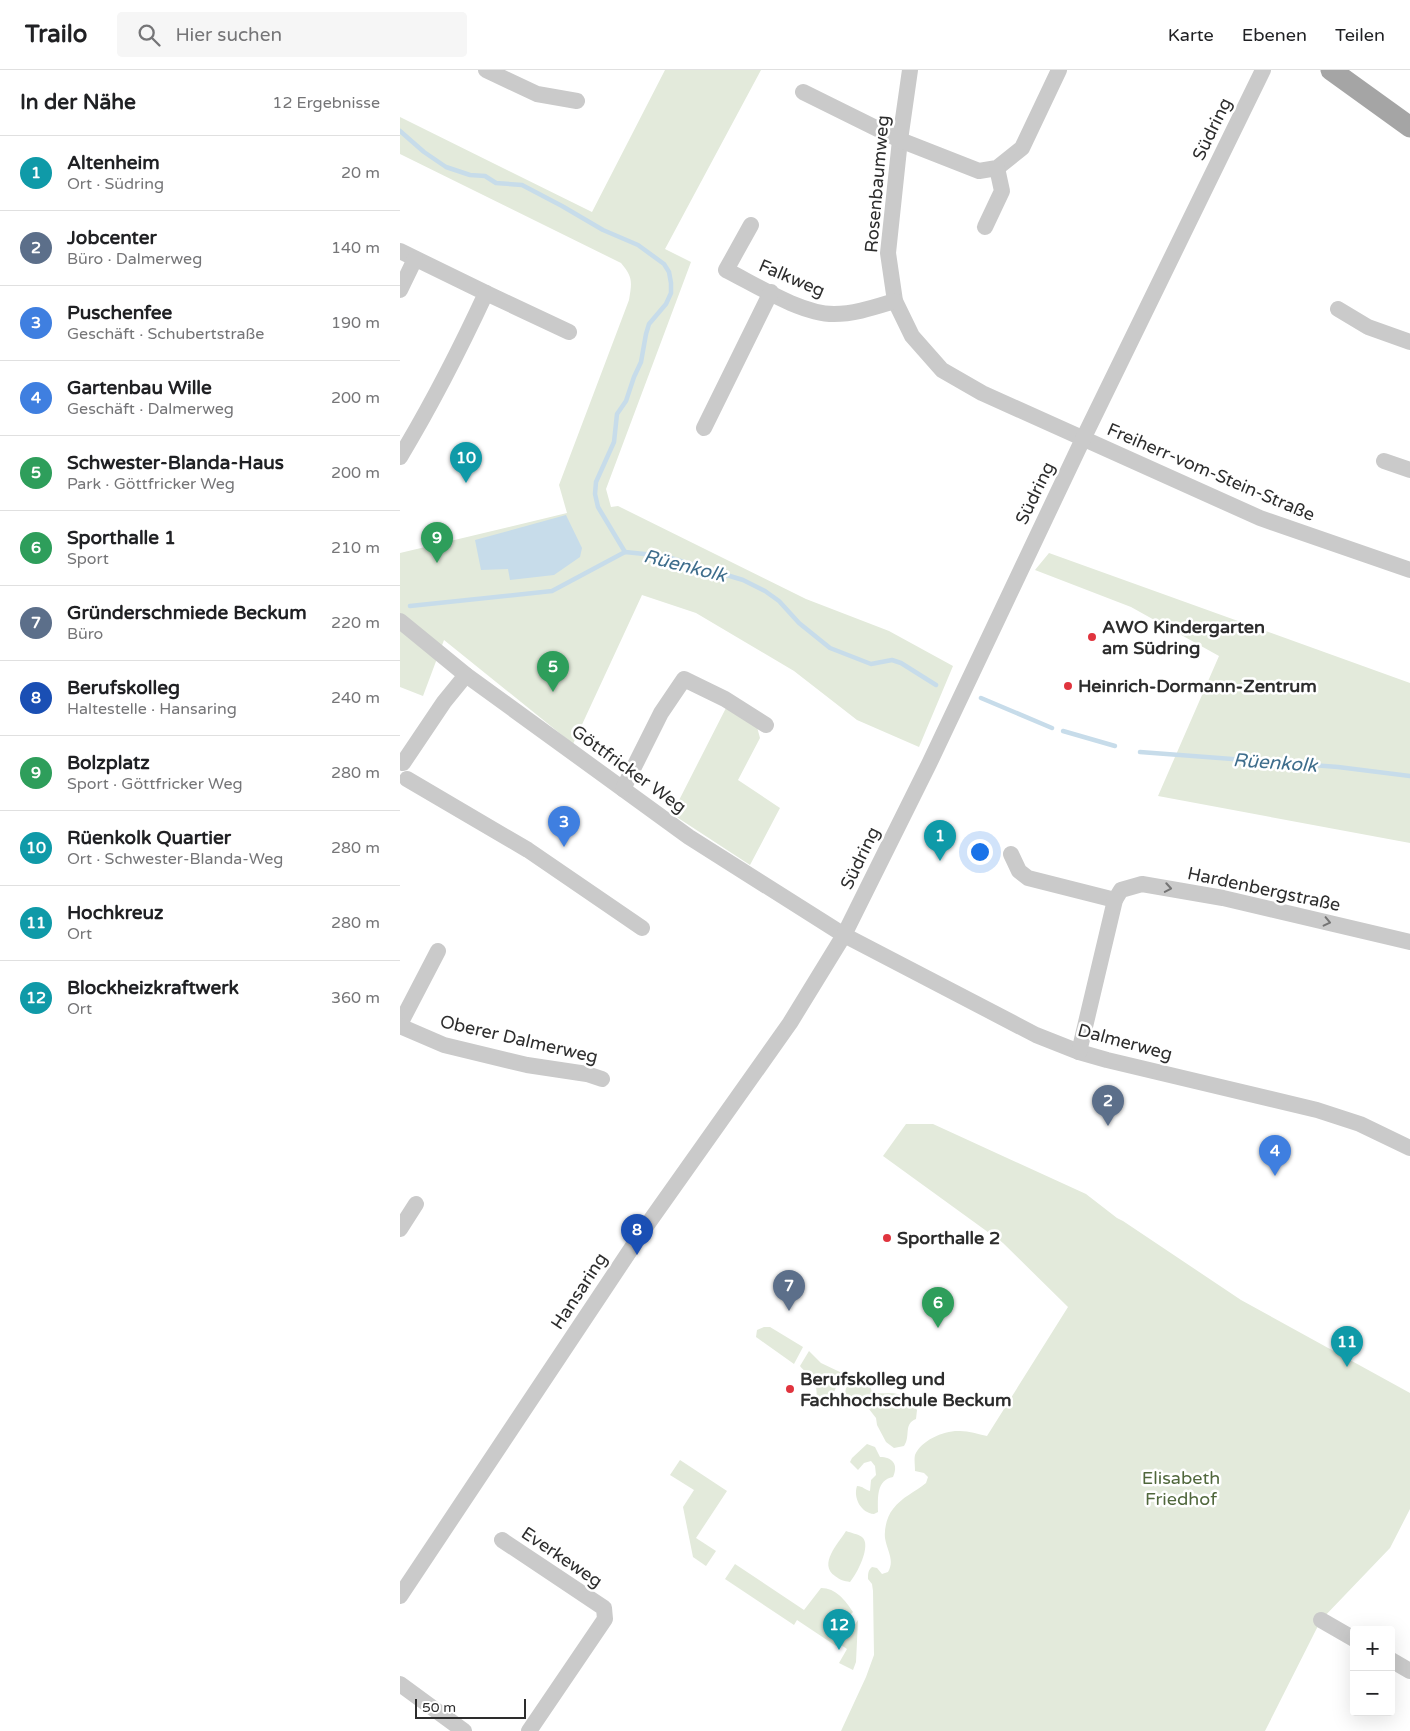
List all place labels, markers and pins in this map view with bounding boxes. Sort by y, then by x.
pin: 10 [450,442,482,483]
pin: 9 [421,522,453,563]
place label: AWO Kindergarten am Südring [1102,616,1265,659]
marker: AWO Kindergarten am Südring [1086,631,1098,643]
pin: 5 [537,651,569,692]
place label: Heinrich-Dormann-Zentrum [1078,675,1317,697]
marker: Heinrich-Dormann-Zentrum [1062,680,1074,692]
pin: 3 [548,806,580,847]
pin: 1 [924,820,956,861]
pin: 2 [1092,1085,1124,1126]
pin: 4 [1259,1135,1291,1176]
pin: 8 [621,1214,653,1255]
place label: Sporthalle 2 [897,1227,1000,1249]
marker: Sporthalle 2 [881,1232,893,1244]
pin: 7 [773,1270,805,1311]
pin: 6 [922,1287,954,1328]
pin: 11 [1331,1326,1363,1367]
place label: Berufskolleg und Fachhochschule Beckum [800,1368,1012,1411]
marker: Berufskolleg und Fachhochschule Beckum [784,1383,796,1395]
pin: 12 [823,1609,855,1650]

